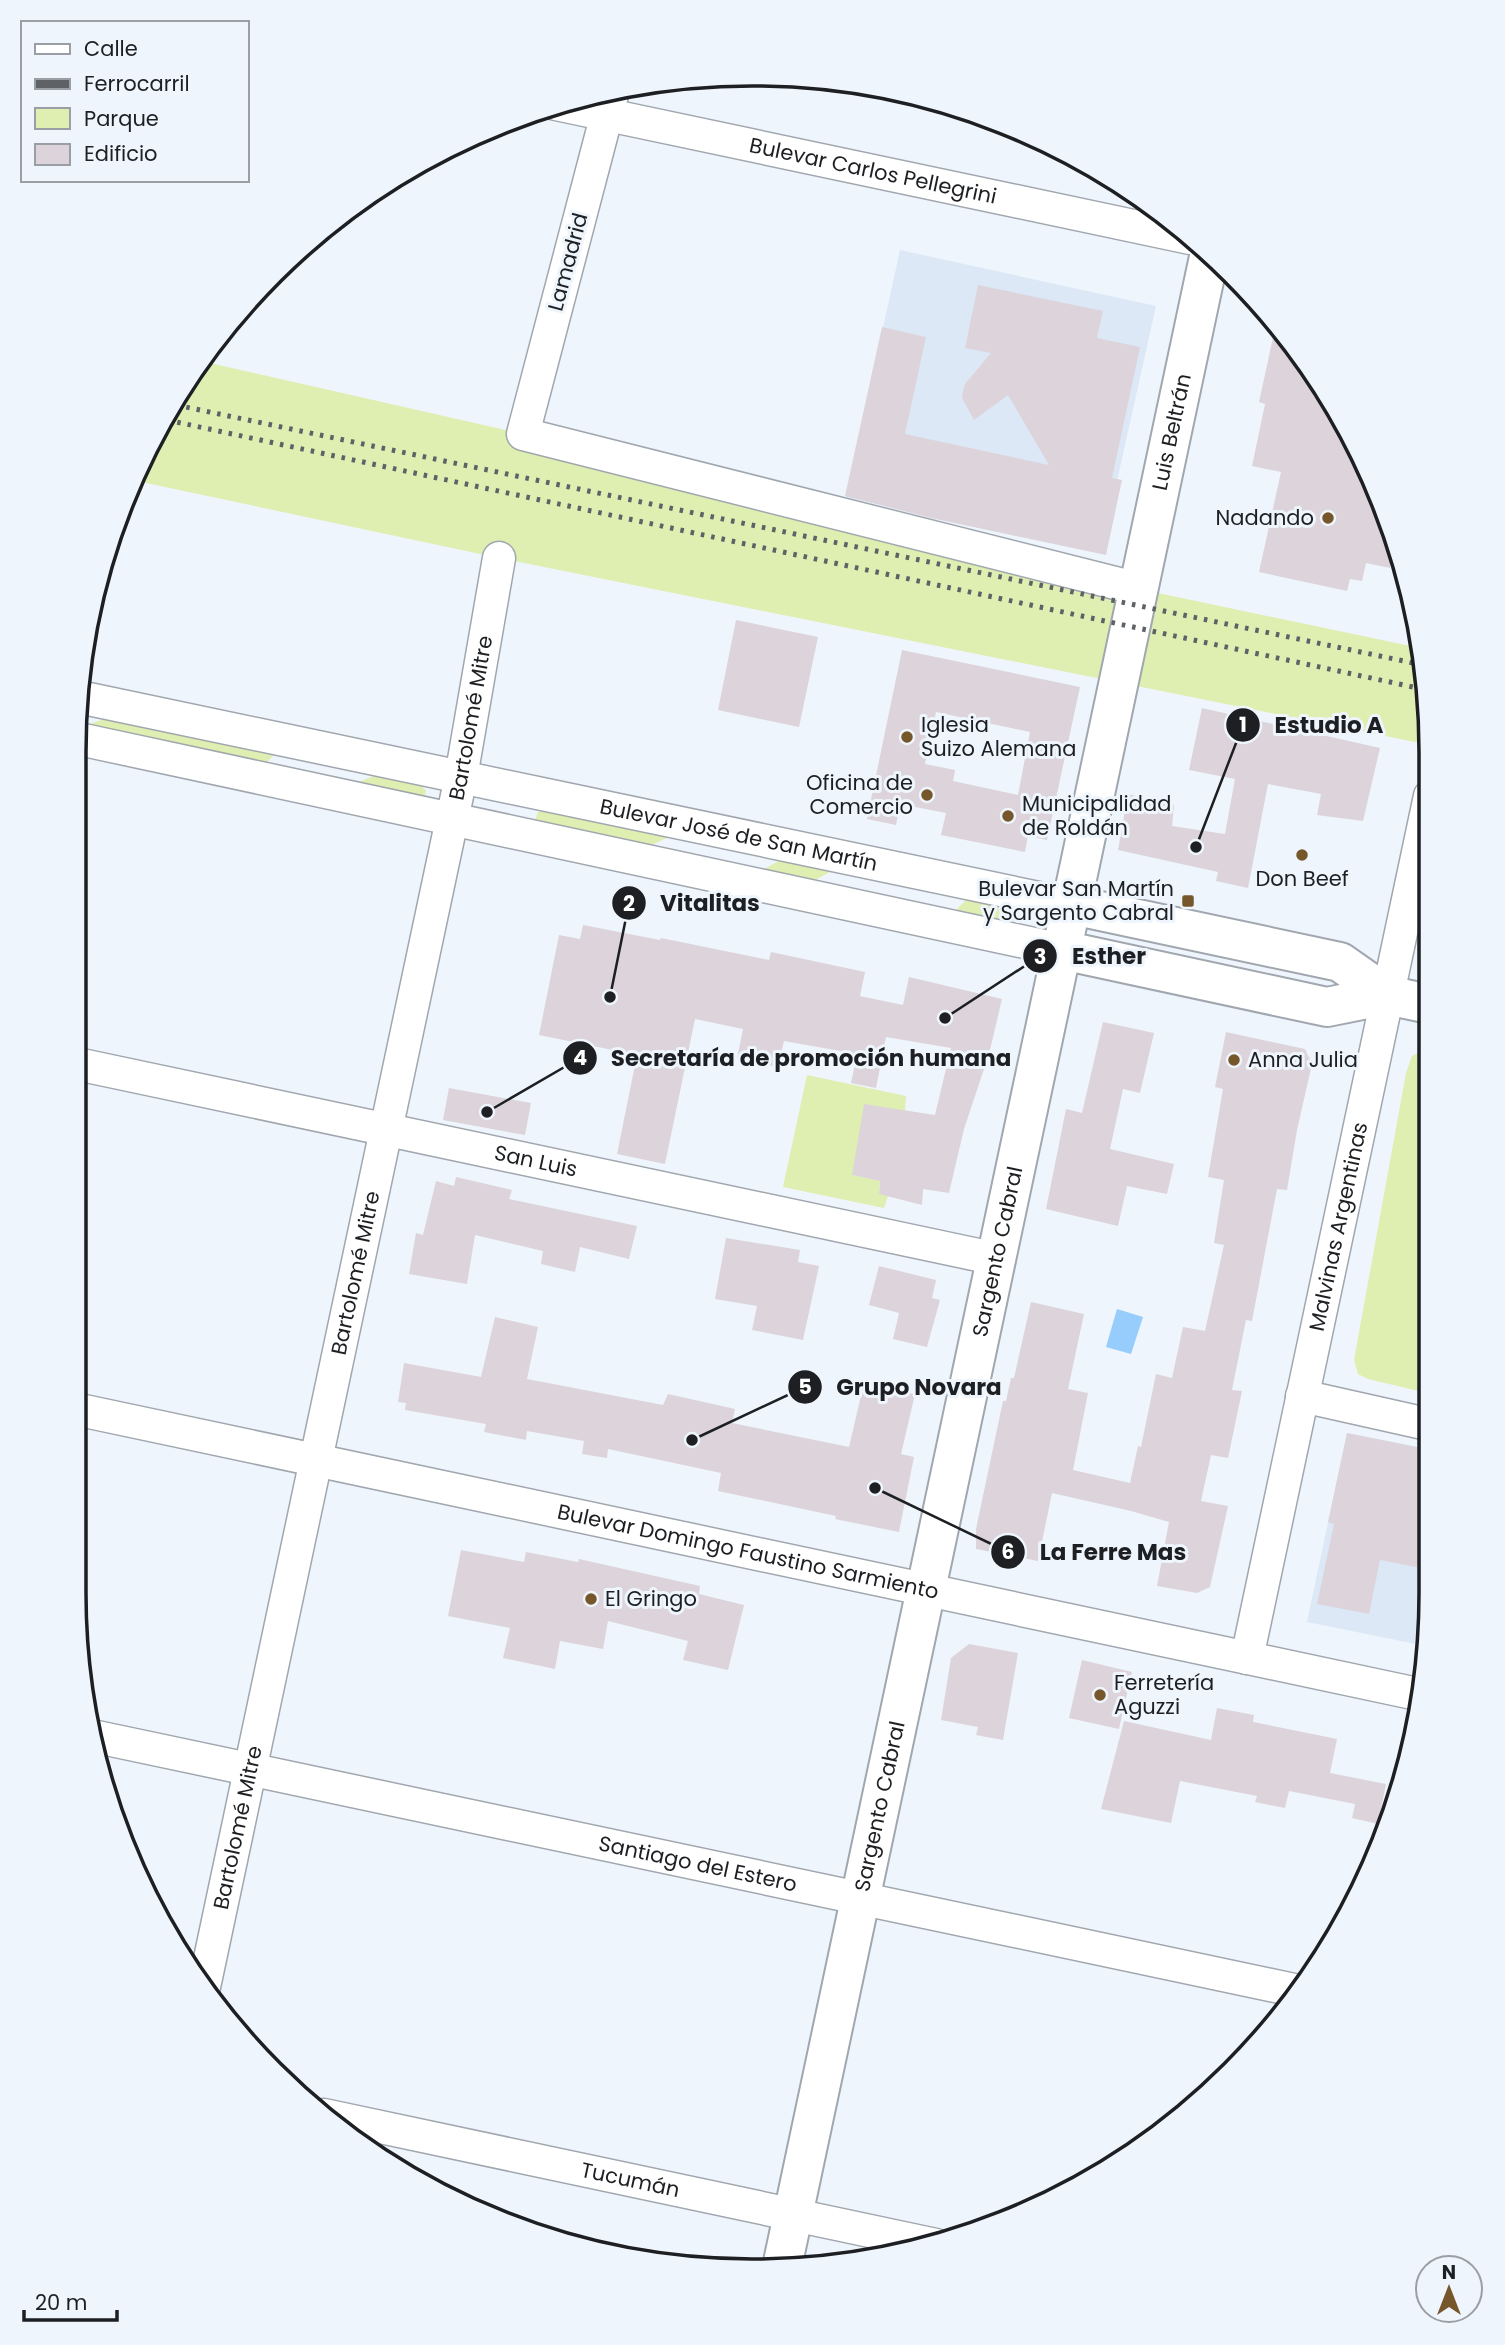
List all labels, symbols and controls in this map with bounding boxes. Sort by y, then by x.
legend [21,21,248,182]
text: Calle [84,34,138,63]
text: Ferrocarril [84,69,190,98]
text: Parque [84,104,159,133]
street label: Bulevar Carlos Pellegrini [747,130,999,211]
text: Edificio [84,139,158,168]
street label: Lamadrid [541,210,595,314]
street label: Luis Beltrán [1145,371,1198,493]
place label: Nadando [1216,503,1314,532]
marker: Nadando [1320,510,1336,526]
street label: Bartolomé Mitre [441,633,499,803]
callout: Estudio A [1226,703,1398,747]
text: Estudio A [1275,709,1384,741]
place label: Iglesia Suizo Alemana [921,710,1076,763]
text: 1 [1239,710,1247,739]
marker: Iglesia Suizo Alemana [899,729,915,745]
place label: Oficina de Comercio [806,768,913,821]
marker: Oficina de Comercio [919,787,935,803]
place label: Municipalidad de Roldán [1022,789,1171,842]
street label: Bulevar José de San Martín [597,791,880,878]
marker: Municipalidad de Roldán [1000,808,1016,824]
marker: Don Beef [1294,847,1310,863]
place label: Don Beef [1255,864,1349,893]
place label: Bulevar San Martín y Sargento Cabral [978,874,1174,927]
callout: Vitalitas [611,881,774,925]
text: Vitalitas [660,887,760,919]
text: 2 [623,889,635,918]
marker: Bulevar San Martín y Sargento Cabral [1180,893,1196,909]
callout: Esther [1023,934,1160,978]
text: Esther [1072,940,1146,972]
text: 3 [1034,942,1046,971]
callout: Secretaría de promoción humana [562,1036,1026,1080]
text: Secretaría de promoción humana [611,1042,1011,1074]
text: 4 [573,1043,587,1072]
place label: Anna Julia [1248,1045,1358,1074]
marker: Anna Julia [1226,1052,1242,1068]
street label: Malvinas Argentinas [1302,1119,1374,1334]
street label: San Luis [492,1138,580,1184]
street label: Sargento Cabral [965,1164,1029,1339]
street label: Bartolomé Mitre [324,1188,387,1357]
callout: Grupo Novara [787,1365,1016,1409]
text: Grupo Novara [836,1371,1002,1403]
text: 5 [798,1372,812,1401]
street label: Bulevar Domingo Faustino Sarmiento [555,1497,941,1606]
callout: La Ferre Mas [991,1530,1200,1574]
text: La Ferre Mas [1040,1536,1186,1568]
text: 6 [1001,1537,1015,1566]
place label: El Gringo [605,1584,697,1613]
marker: El Gringo [583,1591,599,1607]
place label: Ferretería Aguzzi [1114,1668,1214,1721]
marker: Ferretería Aguzzi [1092,1687,1108,1703]
street label: Sargento Cabral [847,1718,912,1894]
street label: Bartolomé Mitre [206,1743,269,1912]
street label: Santiago del Estero [596,1828,800,1899]
street label: Tucumán [578,2155,682,2204]
north arrow [1414,2254,1484,2324]
text: N [1442,2259,1456,2286]
scale bar [24,2278,117,2322]
text: 20 m [35,2288,88,2317]

